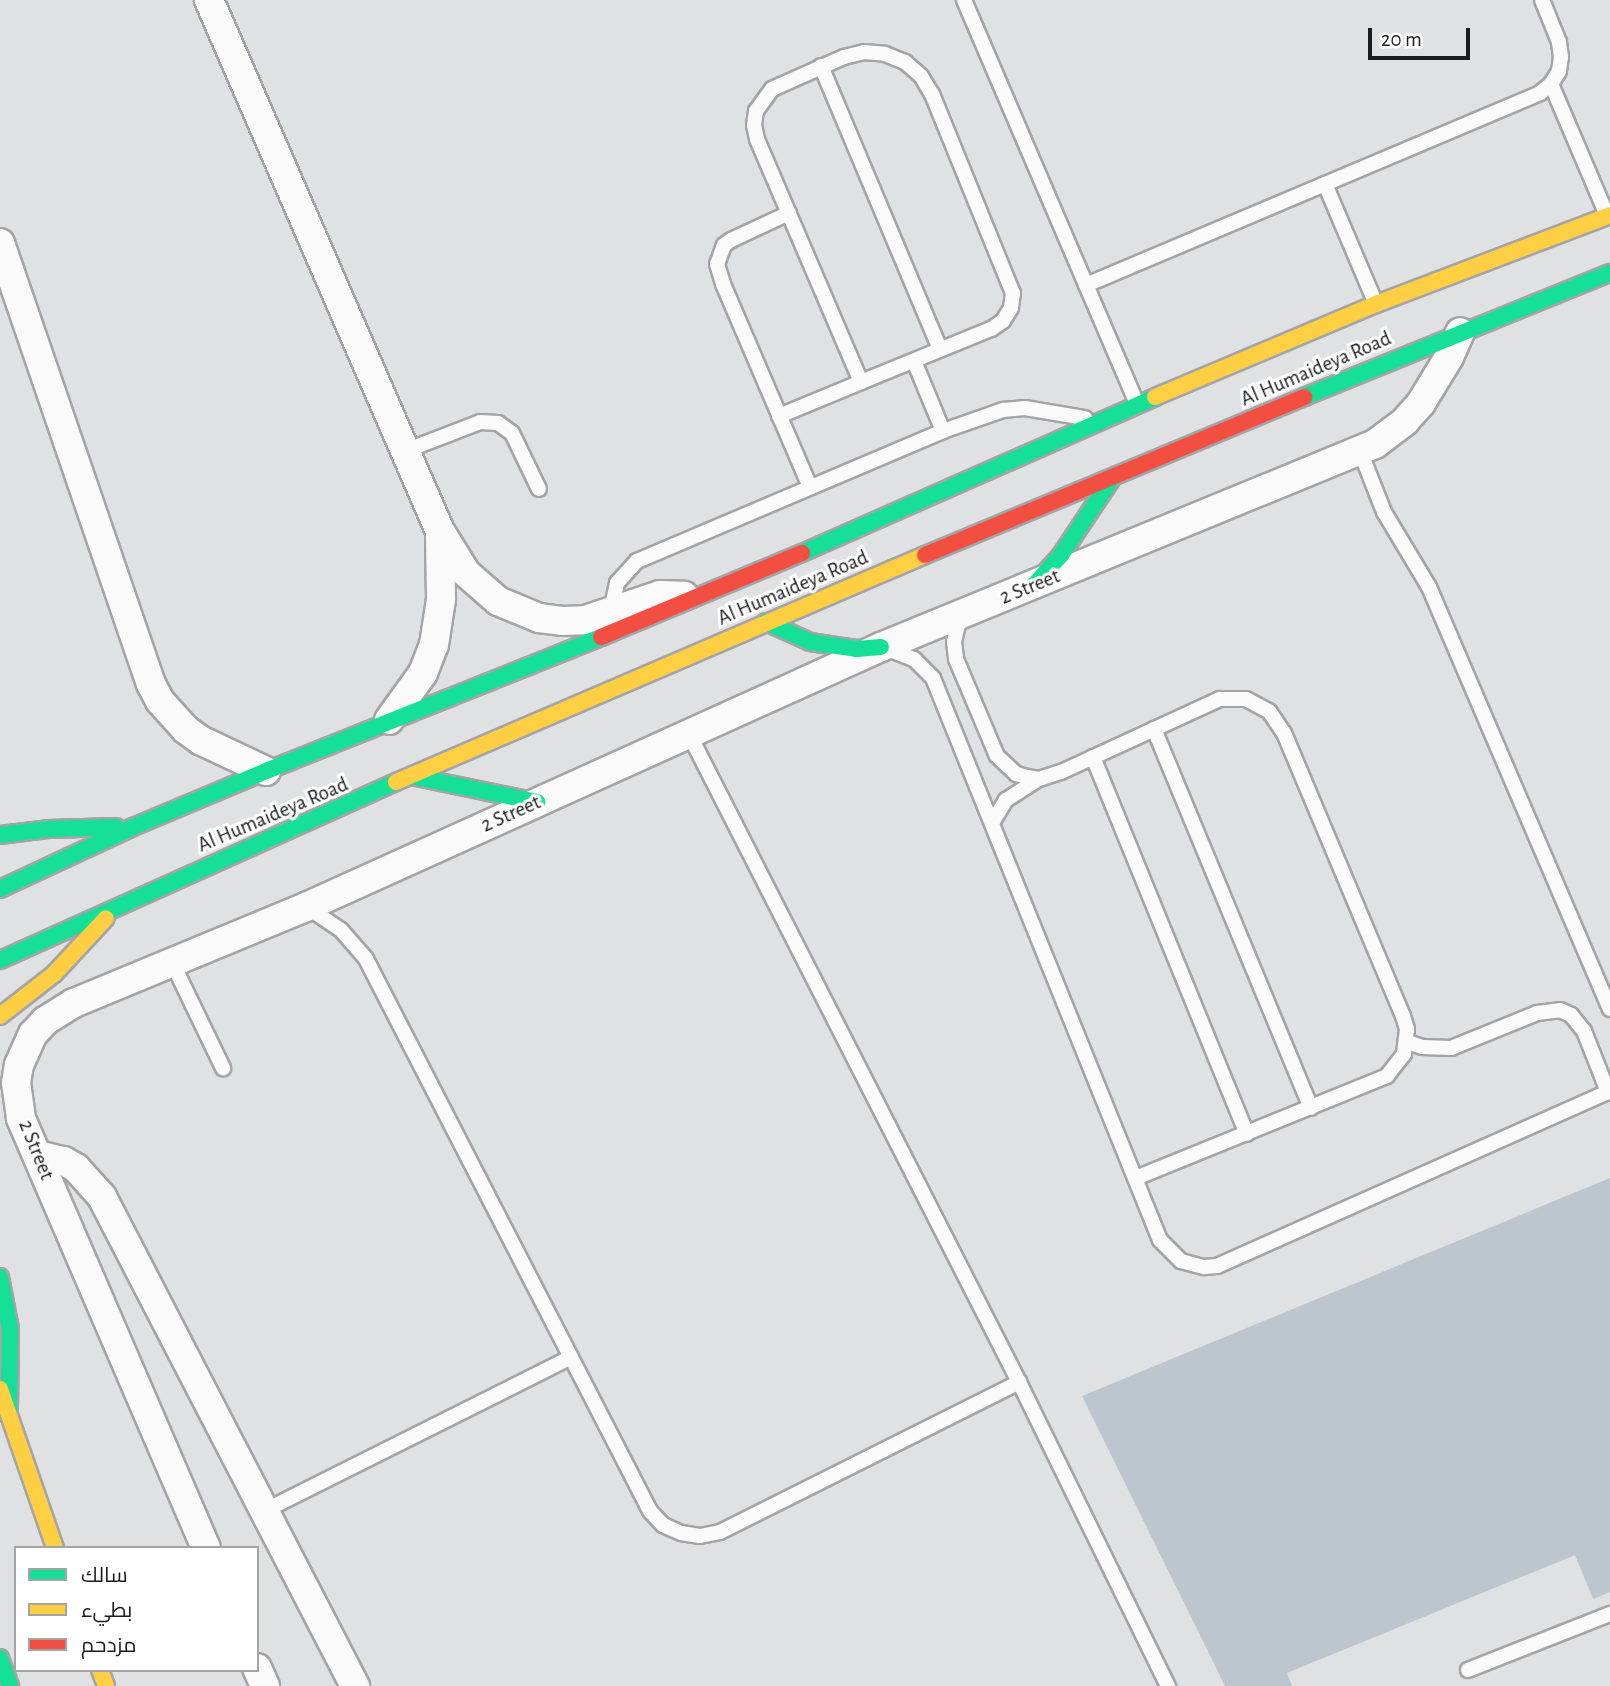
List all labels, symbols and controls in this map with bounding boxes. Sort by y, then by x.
scale bar [1372,14,1474,58]
text: 20 m [1381,29,1422,50]
street label: Al Humaideya Road [1237,326,1395,412]
street label: Al Humaideya Road [714,545,872,631]
street label: 2 Street [996,564,1064,610]
street label: Al Humaideya Road [194,772,352,858]
street label: 2 Street [477,790,545,838]
street label: 2 Street [13,1116,59,1184]
legend [14,1546,259,1672]
text: سالك [81,1565,128,1586]
text: بطيء [81,1600,132,1621]
text: مزدحم [81,1635,136,1656]

